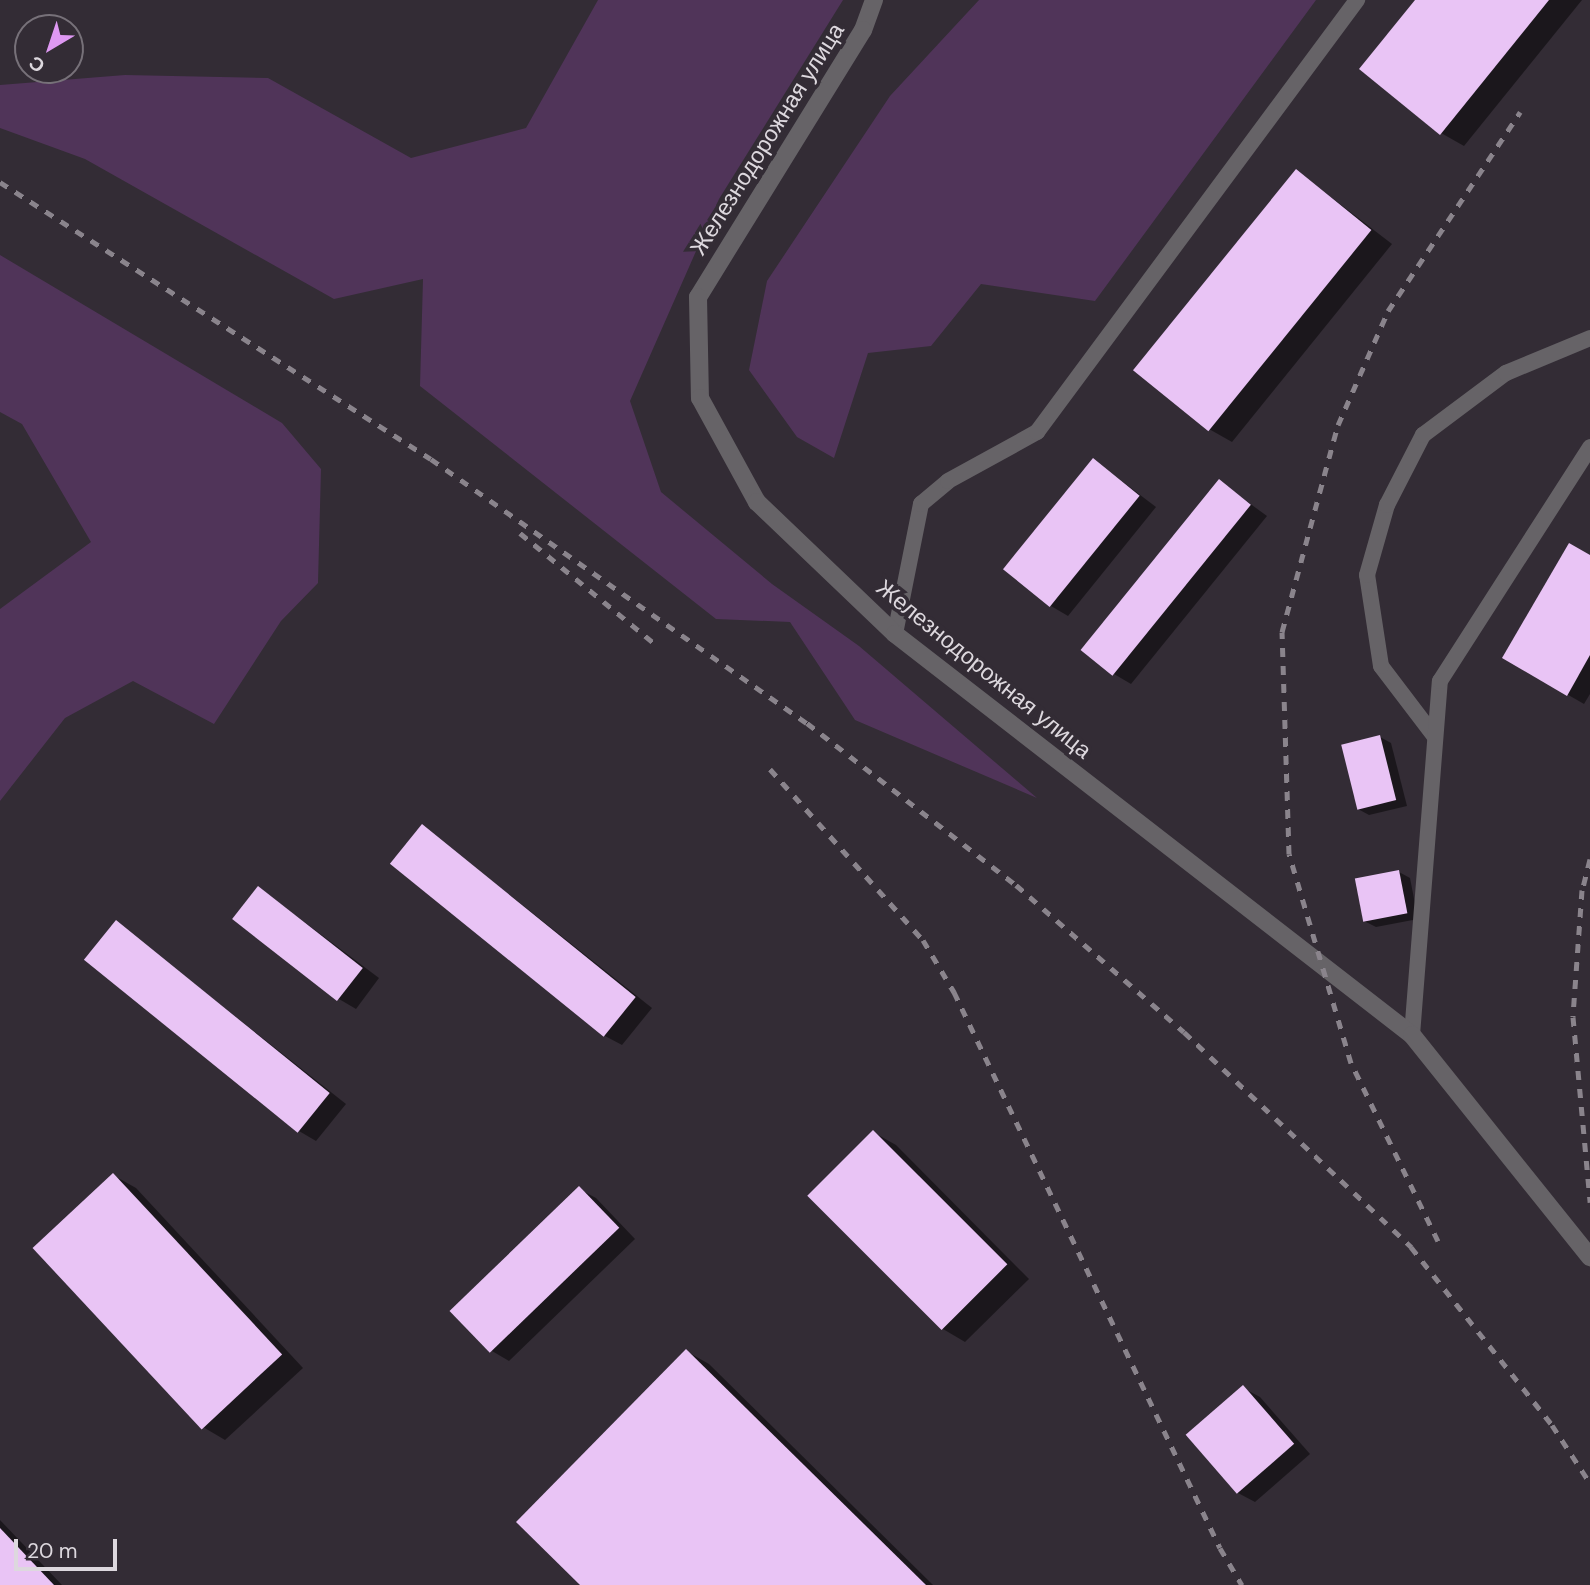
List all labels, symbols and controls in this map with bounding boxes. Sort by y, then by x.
north arrow [14,14,84,84]
street label: Железнодорожная улица [684,18,850,260]
text: С [24,50,50,78]
street label: Железнодорожная улица [871,574,1097,764]
scale bar [18,1526,121,1570]
text: 20 m [27,1537,78,1565]

